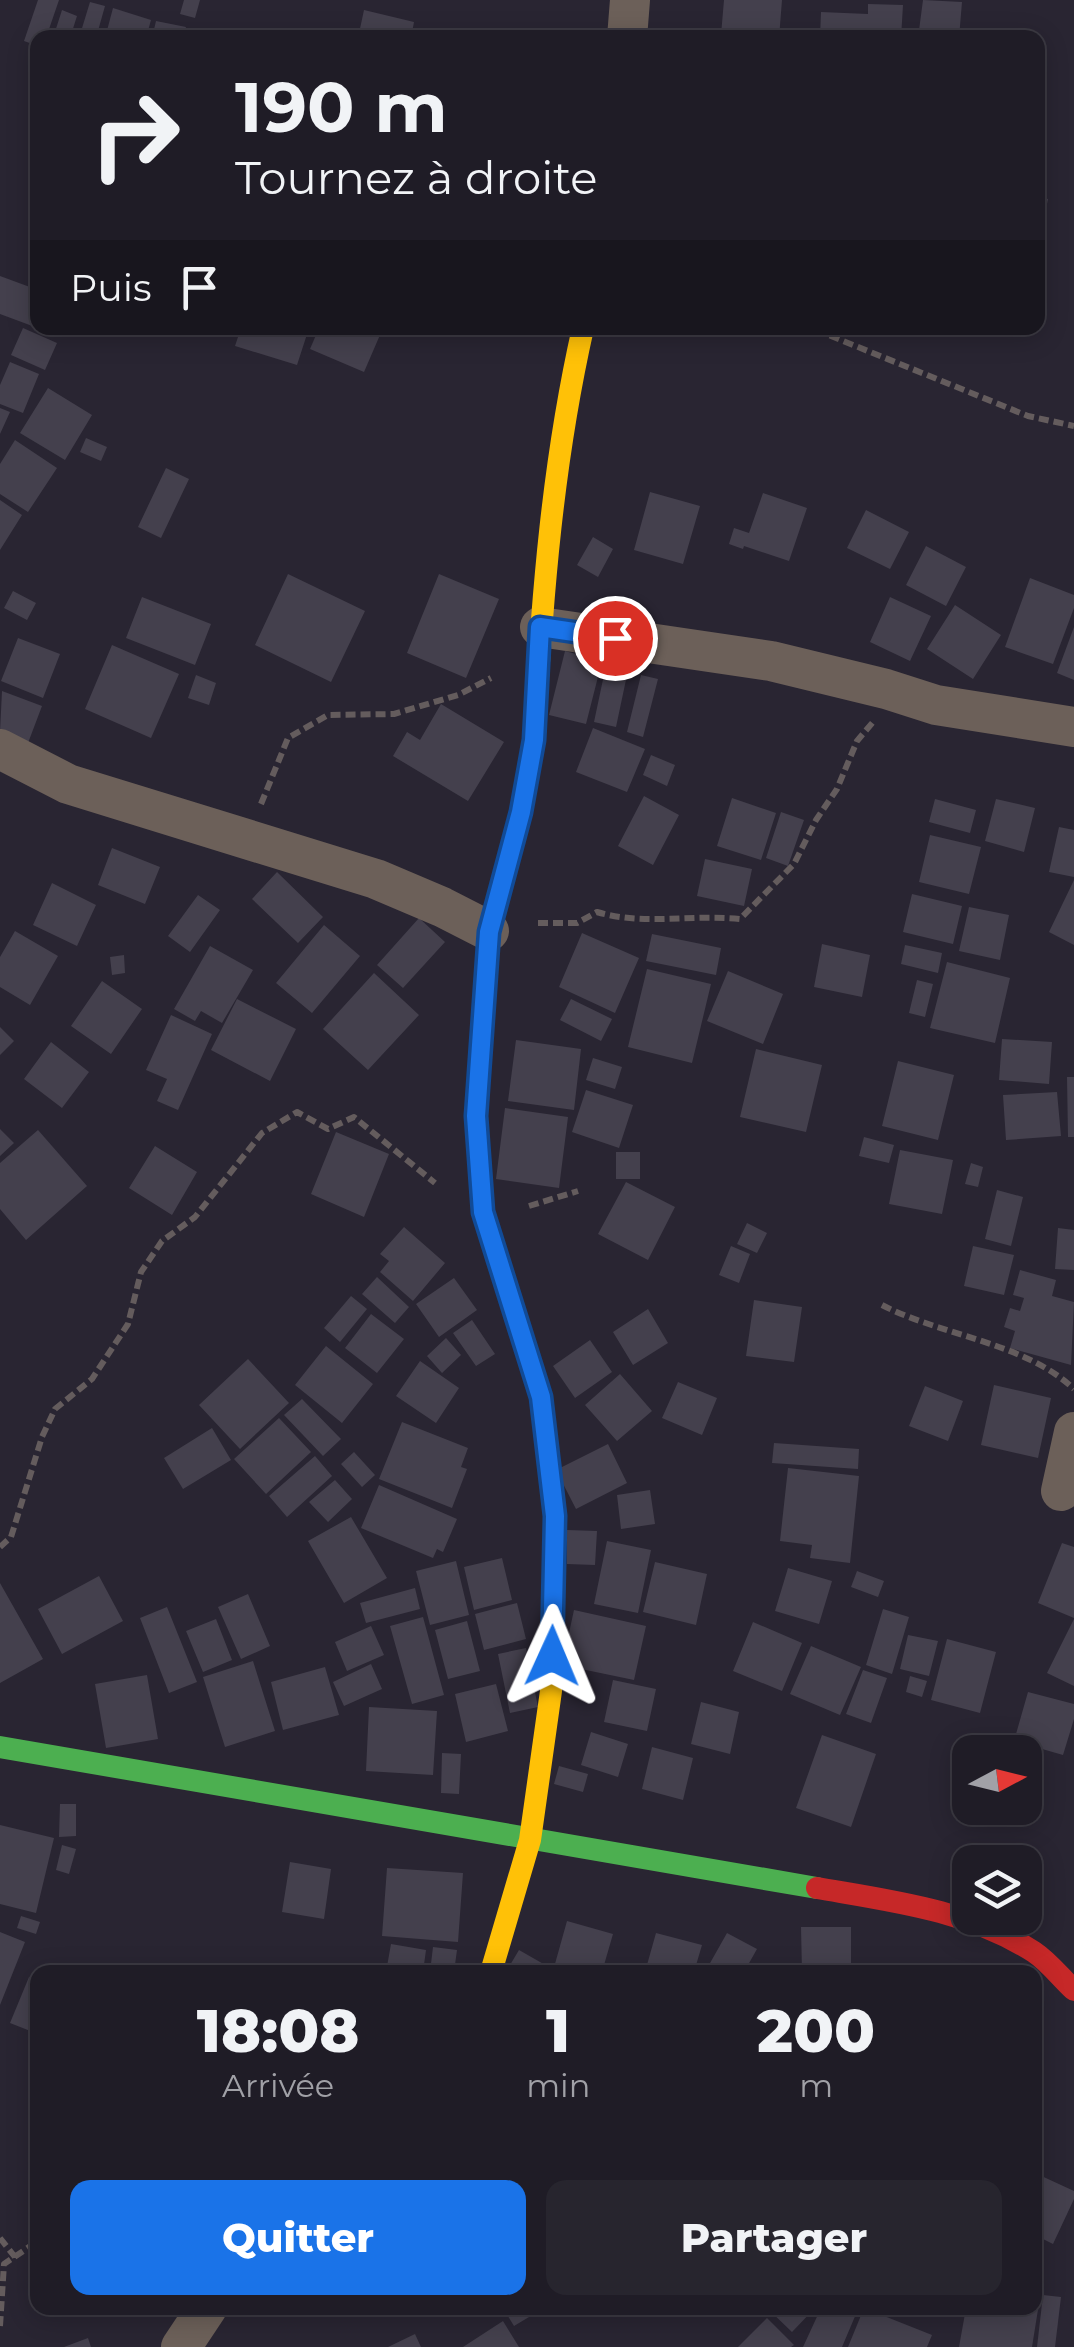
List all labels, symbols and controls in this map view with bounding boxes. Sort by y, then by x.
text: 190 m [235,64,448,150]
icon: right [70,70,200,200]
text: Tournez à droite [235,150,598,205]
icon: arrive [172,260,227,315]
text: Puis [70,264,152,311]
pin [573,596,658,681]
icon: arrive [588,611,643,666]
position arrow [500,1604,604,1708]
north arrow [952,1735,1042,1825]
map controls [952,1735,1042,1935]
button: layers [952,1845,1042,1935]
text: 18:08 [197,1994,359,2067]
text: 1 [546,1994,570,2067]
text: 200 [757,1994,875,2067]
text: Arrivée [222,2066,334,2105]
text: min [526,2066,590,2105]
text: m [799,2066,833,2105]
button: Quitter [70,2180,526,2295]
button: Partager [546,2180,1002,2295]

